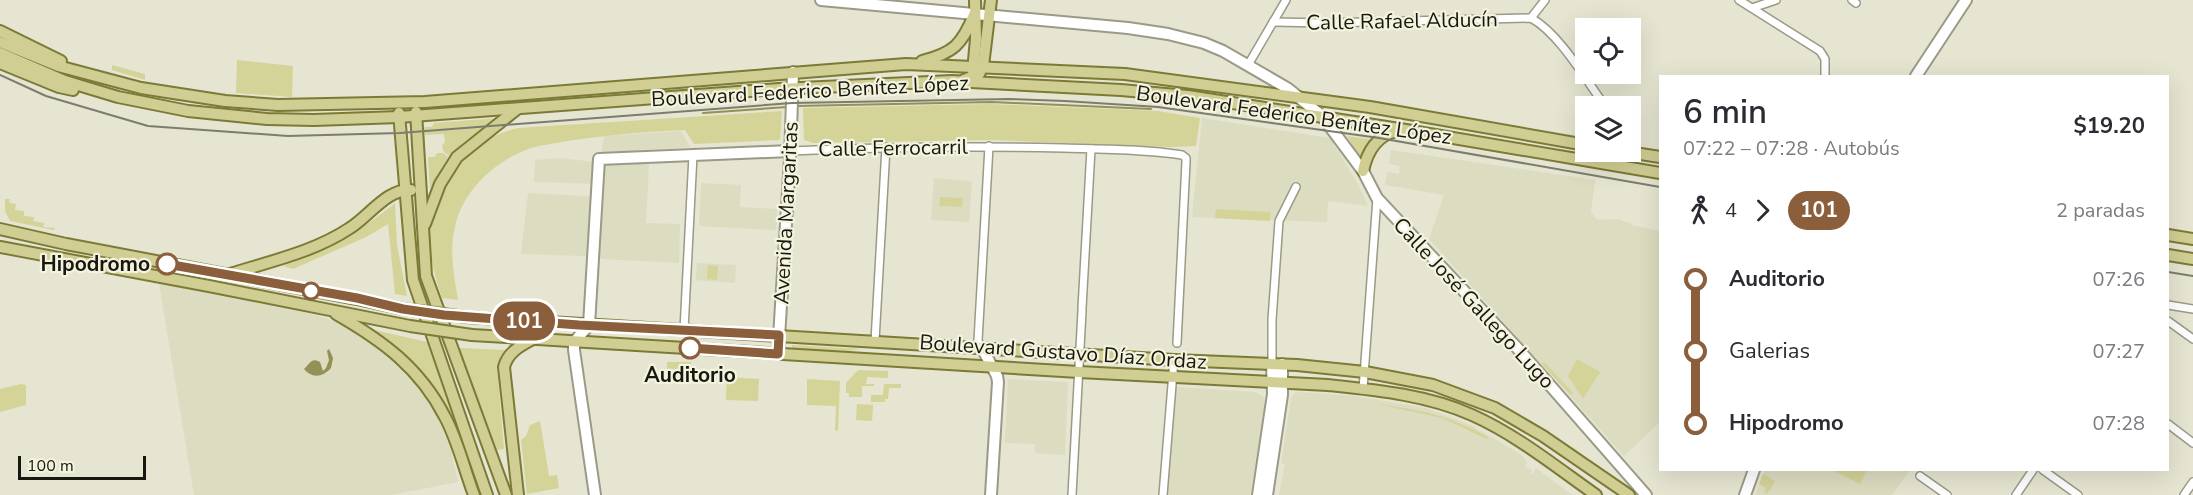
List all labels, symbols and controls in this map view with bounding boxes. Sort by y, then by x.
street label: Calle Rafael Alducín [1306,5,1498,37]
map controls [1575,18,1641,162]
button: locate [1575,18,1641,84]
street label: Boulevard Federico Benítez López [651,69,970,113]
street label: Boulevard Federico Benítez López [1135,79,1454,151]
text: 6 min [1683,90,1767,135]
button: layers [1575,96,1641,162]
text: $19.20 [2074,111,2145,141]
street label: Avenida Margaritas [767,121,805,305]
street label: Calle Ferrocarril [818,133,969,163]
text: 07:22 – 07:28 · Autobús [1683,135,1900,162]
icon: walk [1683,194,1716,227]
icon: forward [1746,194,1779,227]
text: 101 [1800,196,1838,224]
text: 4 [1725,197,1737,224]
text: 2 paradas [2056,197,2145,224]
street label: Calle José Gallego Lugo [1387,211,1561,395]
place label: Hipodromo [40,250,150,278]
marker: Hipodromo [156,253,178,275]
text: Auditorio [1729,264,1825,294]
text: 07:26 [2092,266,2145,293]
unlabelled marker [302,282,320,300]
line badge: 101 [490,302,558,340]
text: 101 [505,307,543,335]
street label: Boulevard Gustavo Díaz Ordaz [918,328,1208,376]
text: Galerias [1729,336,1810,366]
marker: Auditorio [679,337,701,359]
text: 07:27 [2092,338,2145,365]
place label: Auditorio [644,361,736,389]
text: Hipodromo [1729,408,1844,438]
text: 07:28 [2092,410,2145,437]
scale bar [18,453,146,480]
text: 100 m [27,455,74,477]

